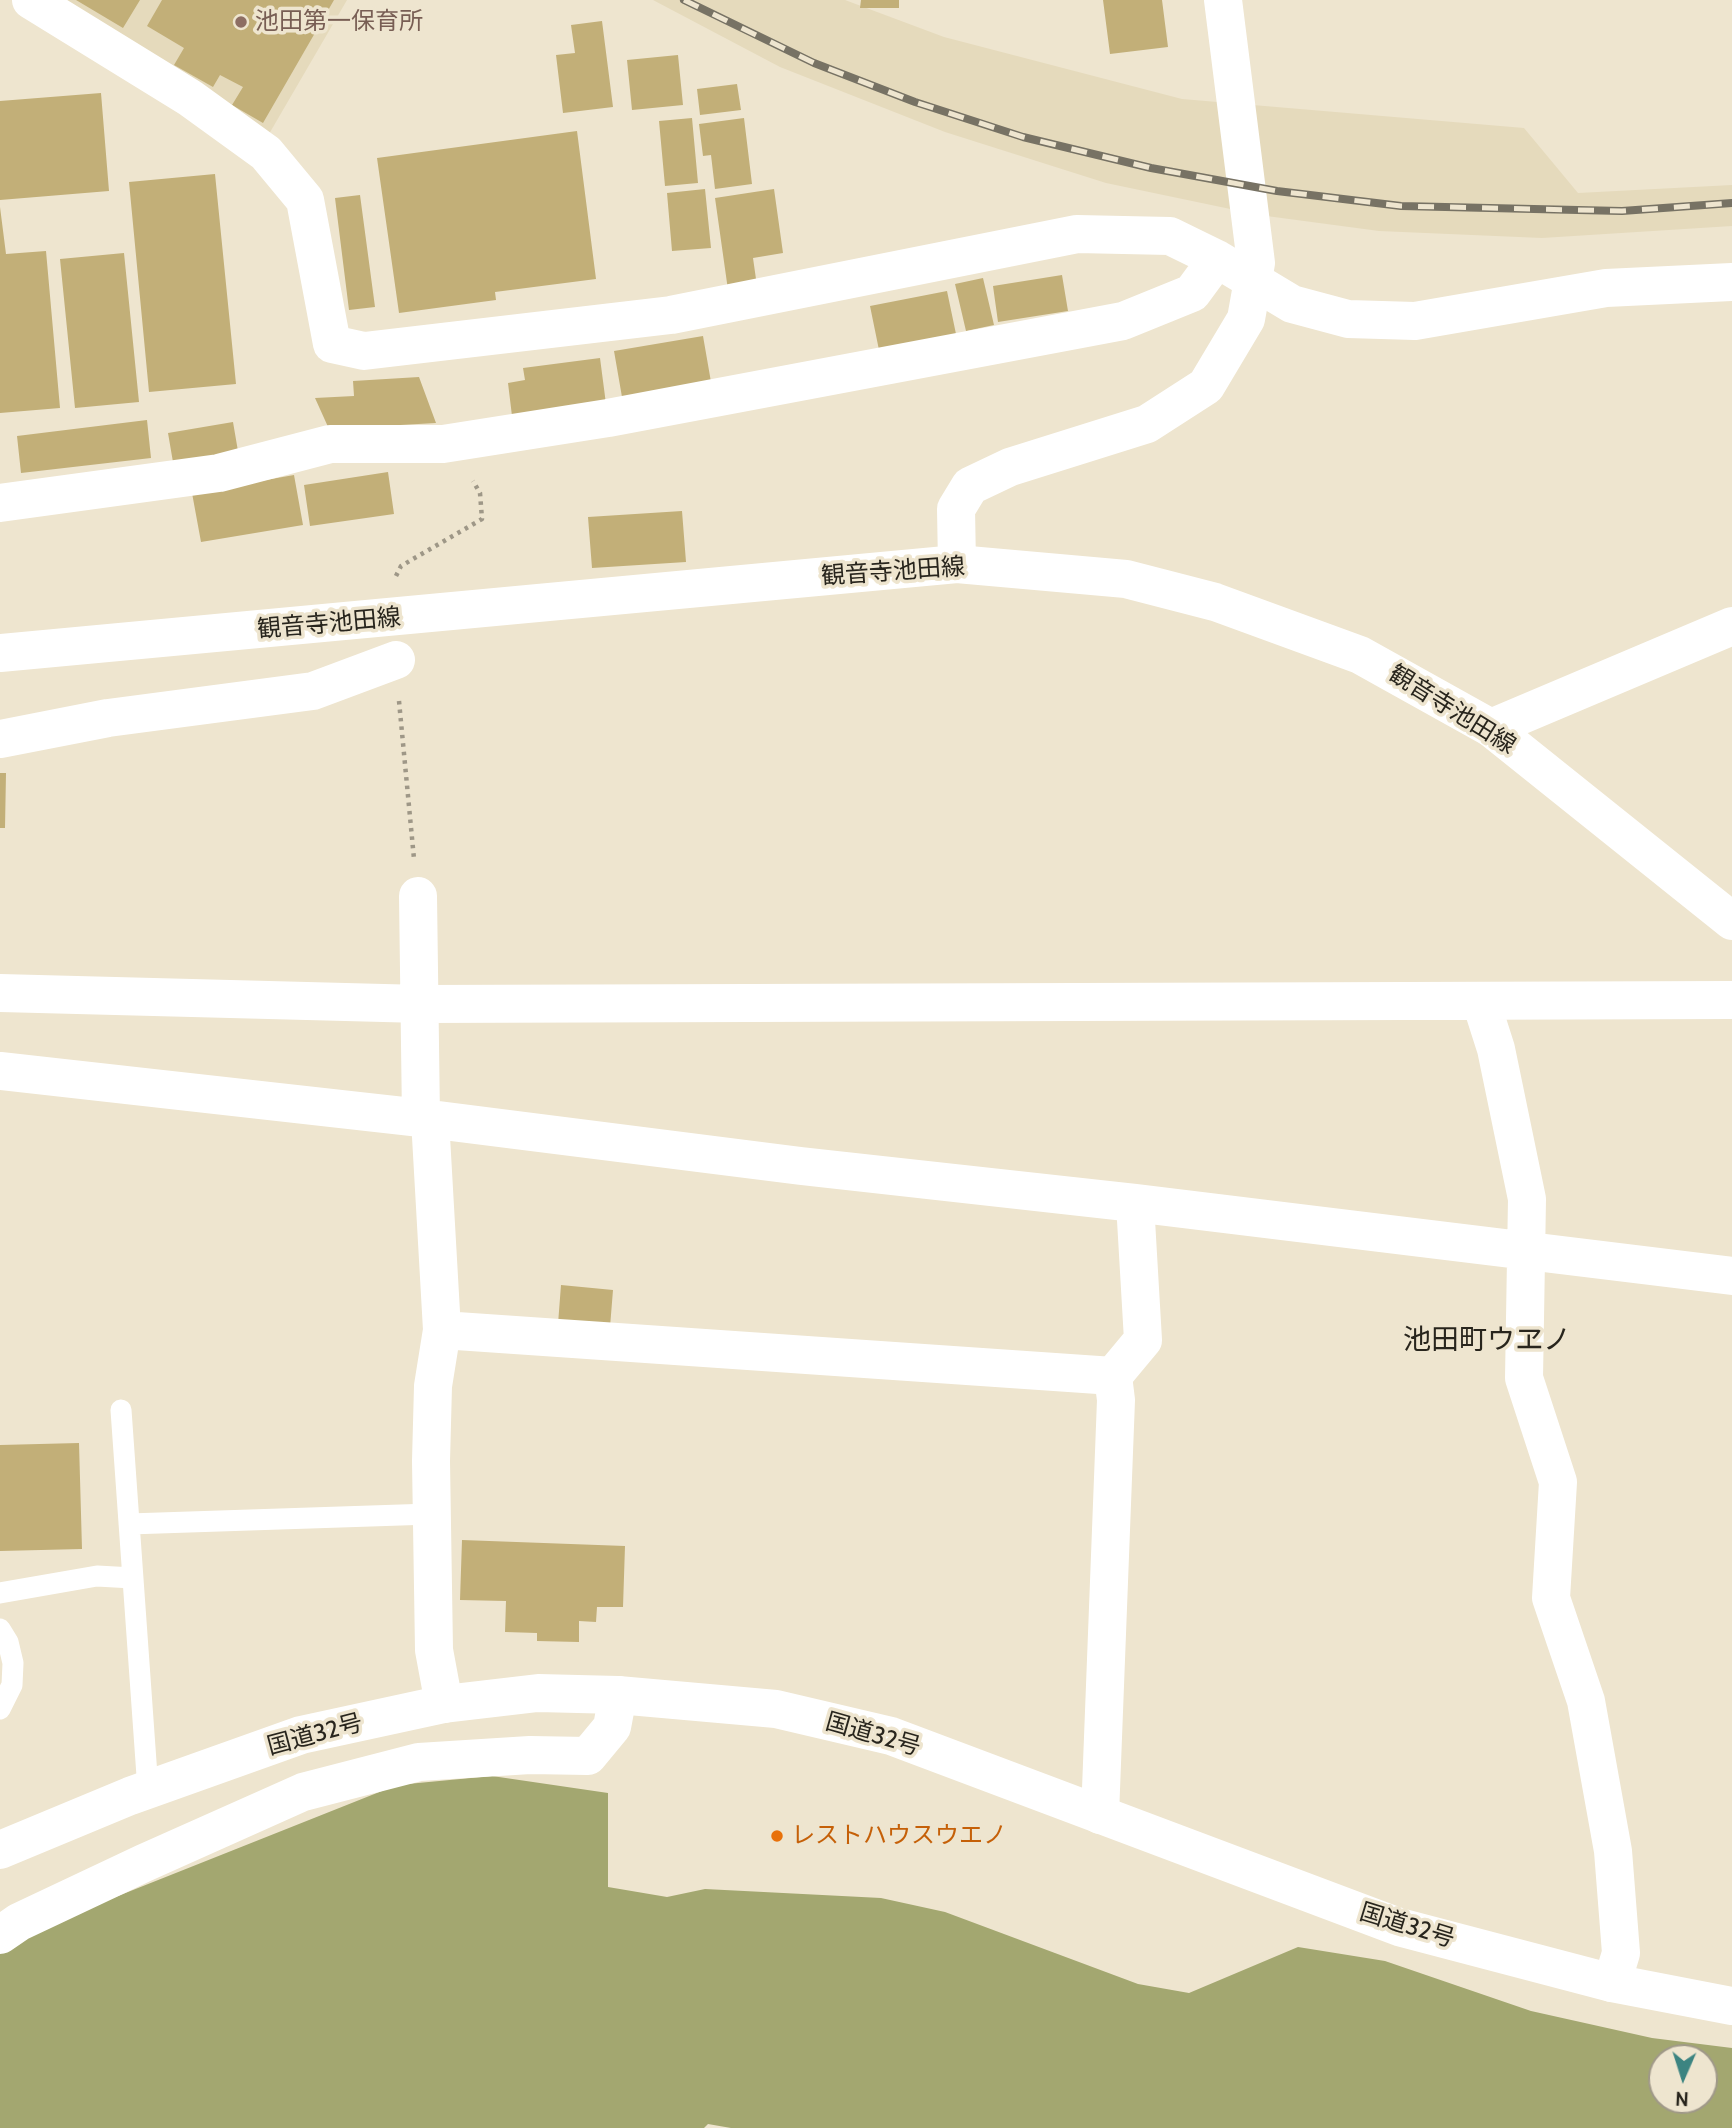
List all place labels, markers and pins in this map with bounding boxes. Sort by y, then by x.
place label: 池田第一保育所 [255,8,423,36]
marker: 池田第一保育所 [233,14,249,30]
place label: レストハウスウエノ [791,1822,1007,1850]
marker: レストハウスウエノ [769,1828,785,1844]

